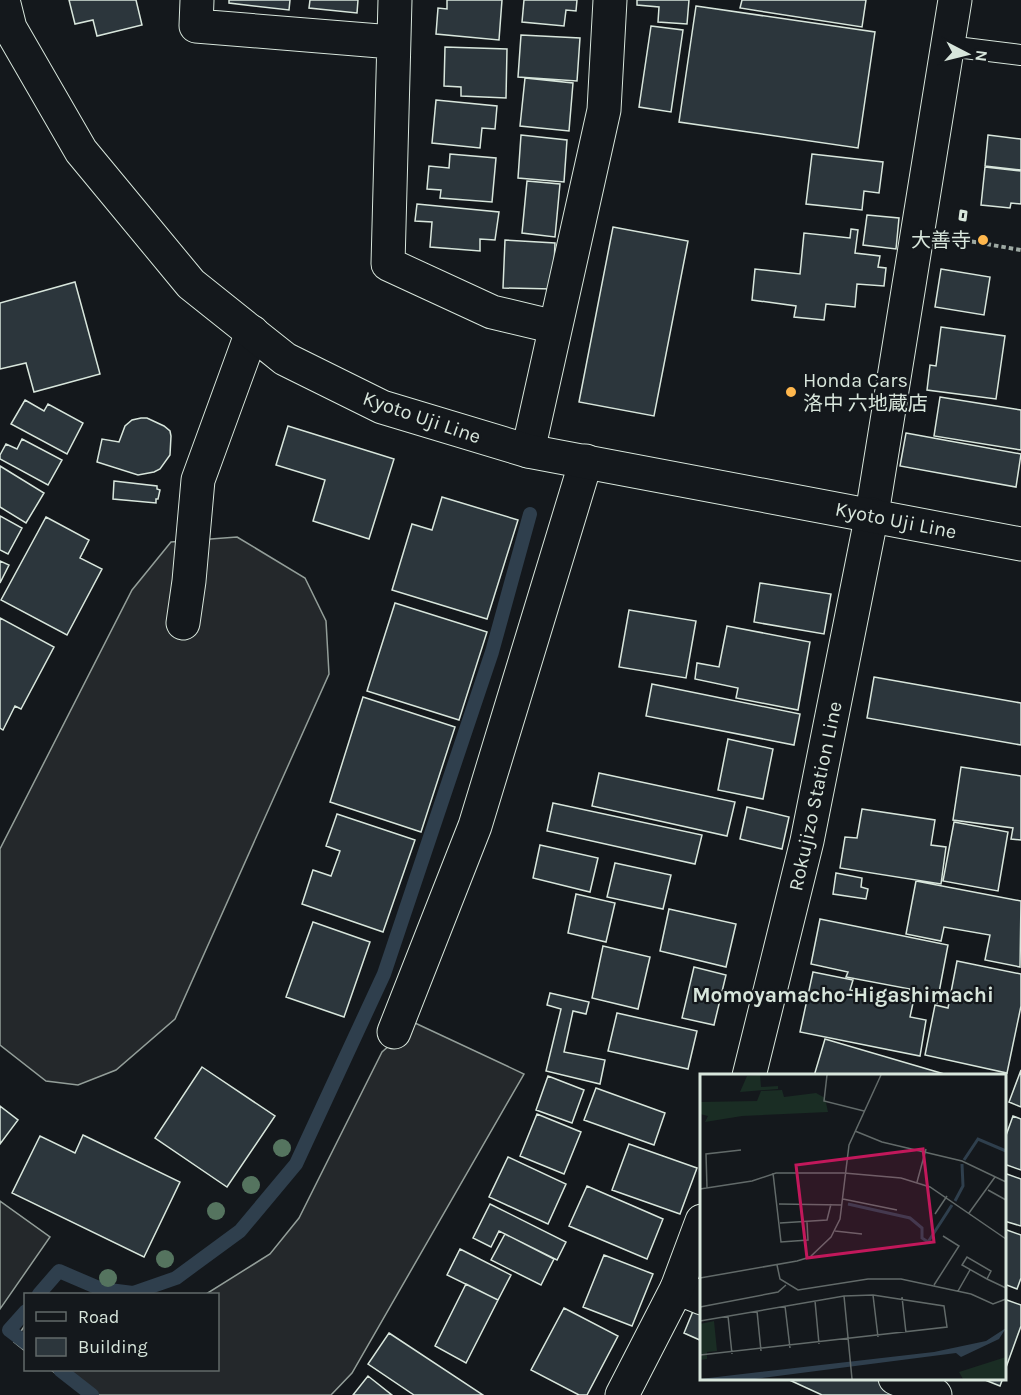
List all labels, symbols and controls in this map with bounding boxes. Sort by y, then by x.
north arrow [937,24,997,84]
text: N [971,49,992,63]
place label: 大善寺 [911,229,971,252]
marker: 大善寺 [976,233,990,247]
place label: Honda Cars 洛中 六地蔵店 [803,369,928,415]
marker: Honda Cars 洛中 六地蔵店 [784,385,798,399]
street label: Kyoto Uji Line [360,387,484,448]
street label: Kyoto Uji Line [833,497,959,544]
street label: Rokujizo Station Line [784,699,847,893]
district label: Momoyamacho-Higashimachi [692,983,994,1007]
inset map [700,1074,1006,1380]
legend [24,1293,219,1371]
text: Road [78,1306,119,1328]
text: Building [78,1336,148,1358]

